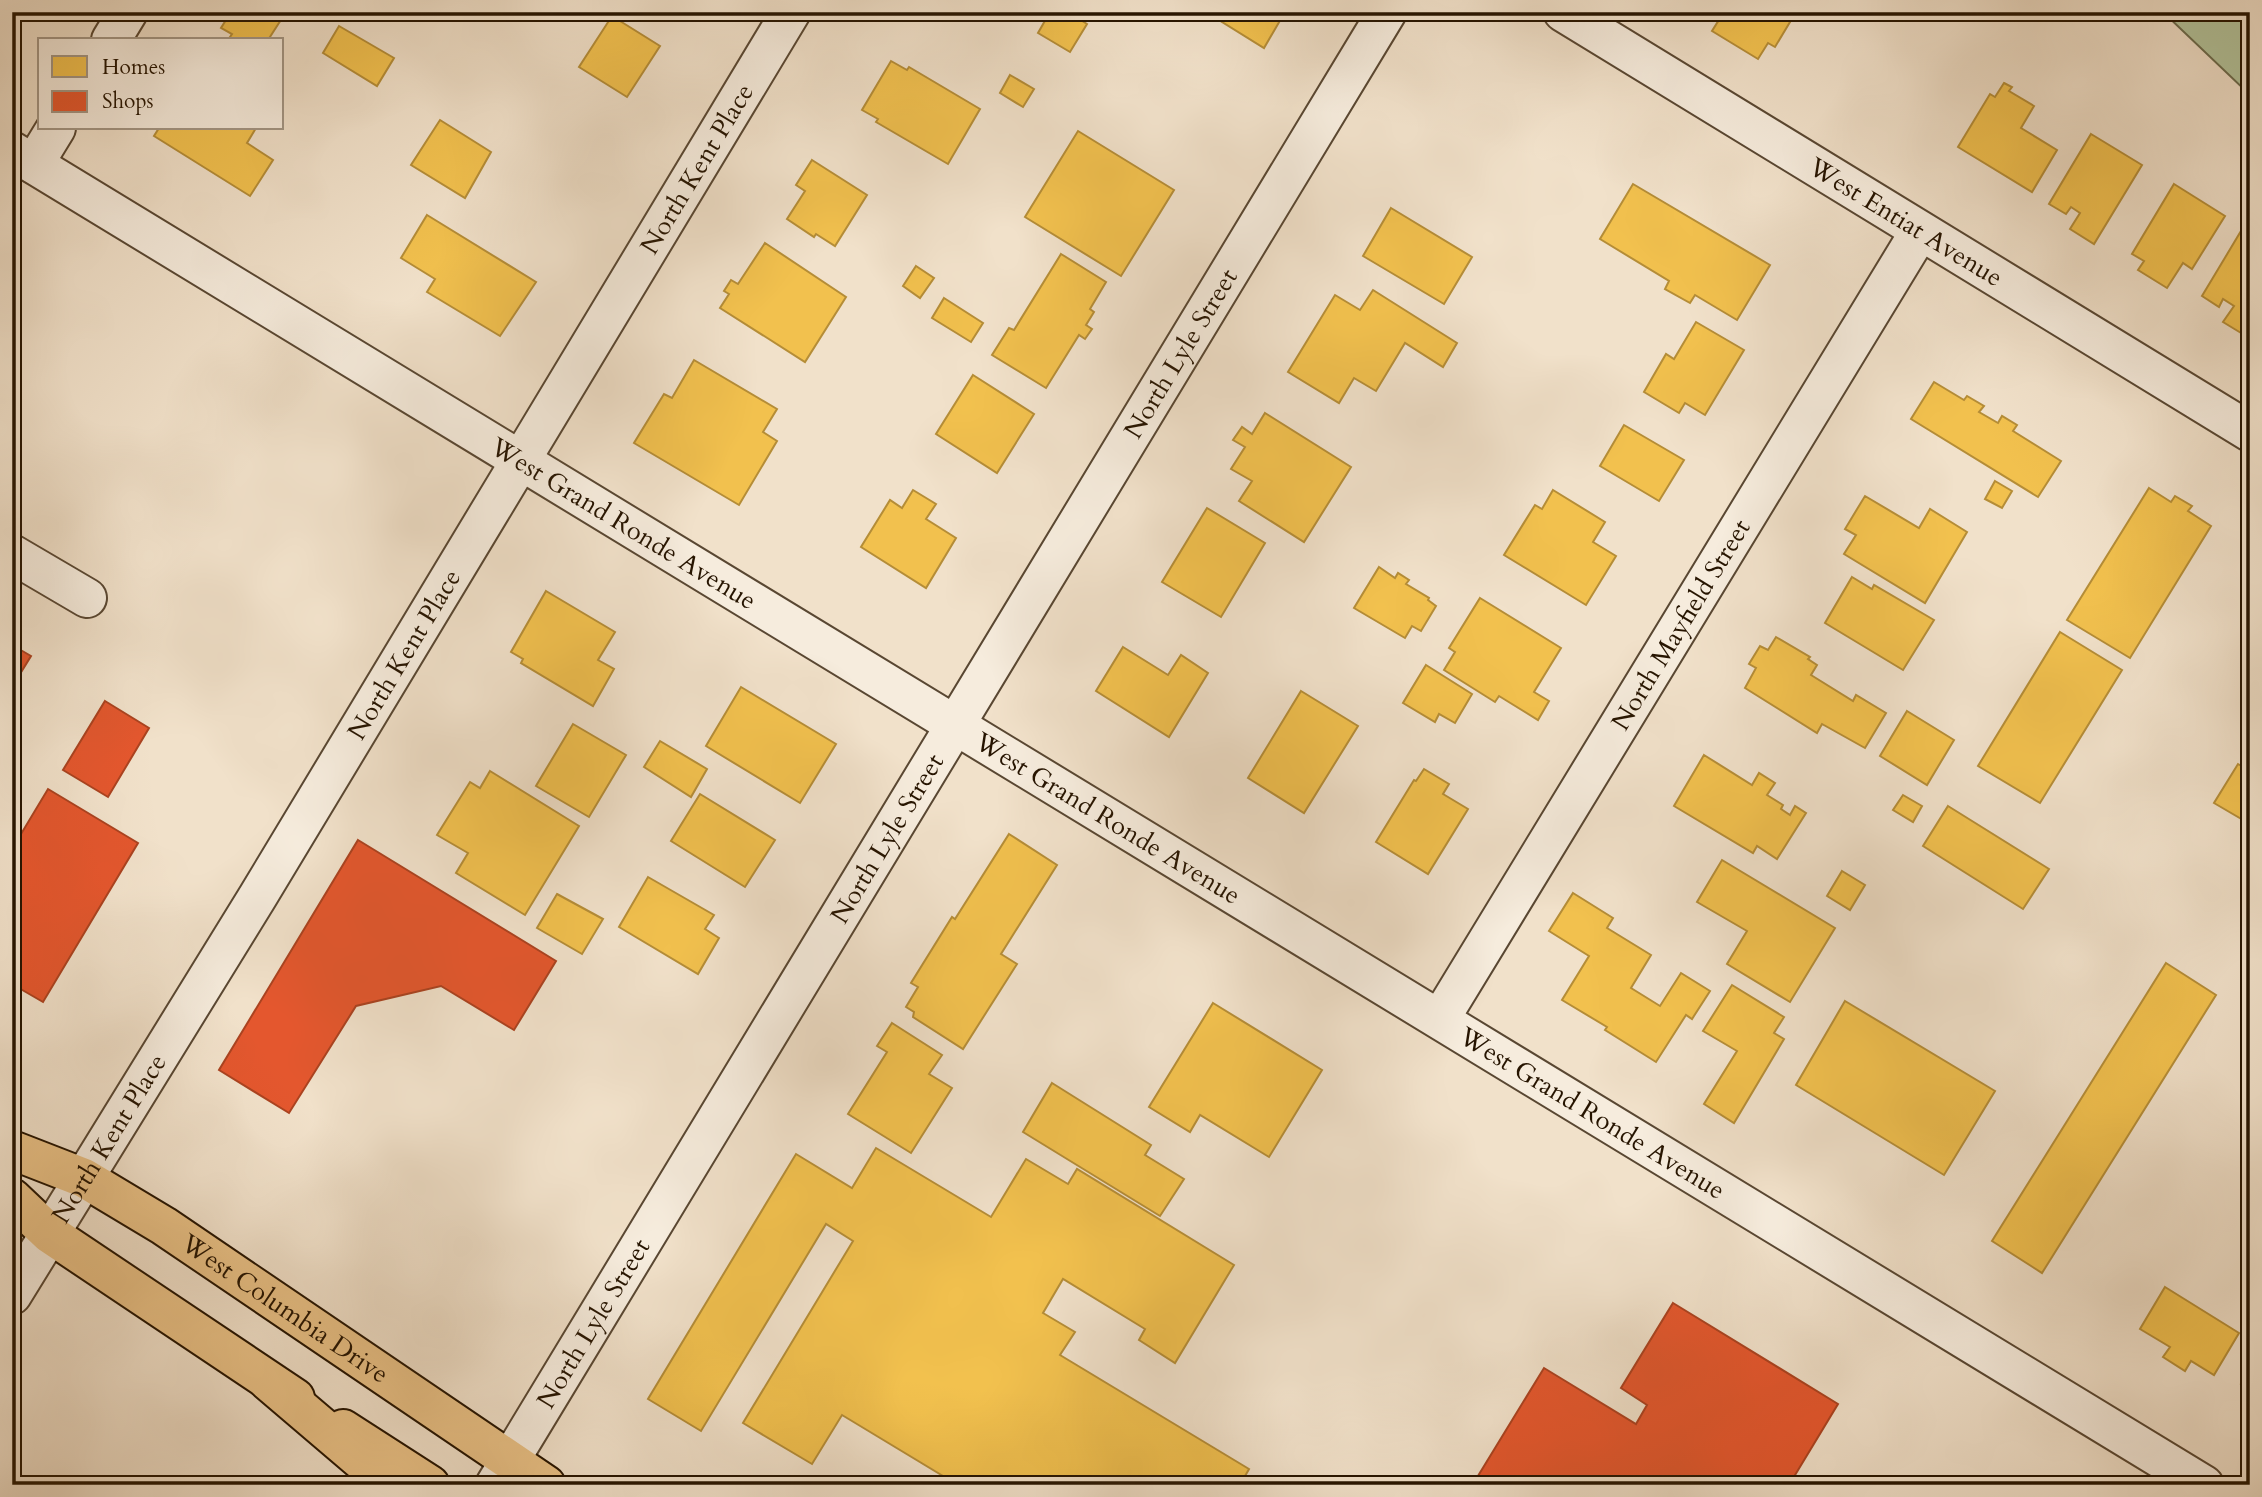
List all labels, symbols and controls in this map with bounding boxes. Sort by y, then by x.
legend [38,38,284,130]
text: Homes [102,53,165,82]
street label: North Kent Place [632,77,761,261]
text: Shops [102,87,154,116]
street label: West Entiat Avenue [1801,148,2010,294]
street label: North Lyle Street [1115,262,1245,445]
street label: West Grand Ronde Avenue [483,428,763,618]
street label: North Mayfield Street [1603,512,1758,737]
street label: North Kent Place [339,562,469,746]
street label: West Grand Ronde Avenue [968,723,1247,912]
street label: North Lyle Street [822,747,951,930]
street label: West Grand Ronde Avenue [1452,1018,1732,1207]
street label: North Kent Place [43,1047,174,1230]
street label: West Columbia Drive [174,1225,396,1391]
street label: North Lyle Street [528,1232,658,1415]

